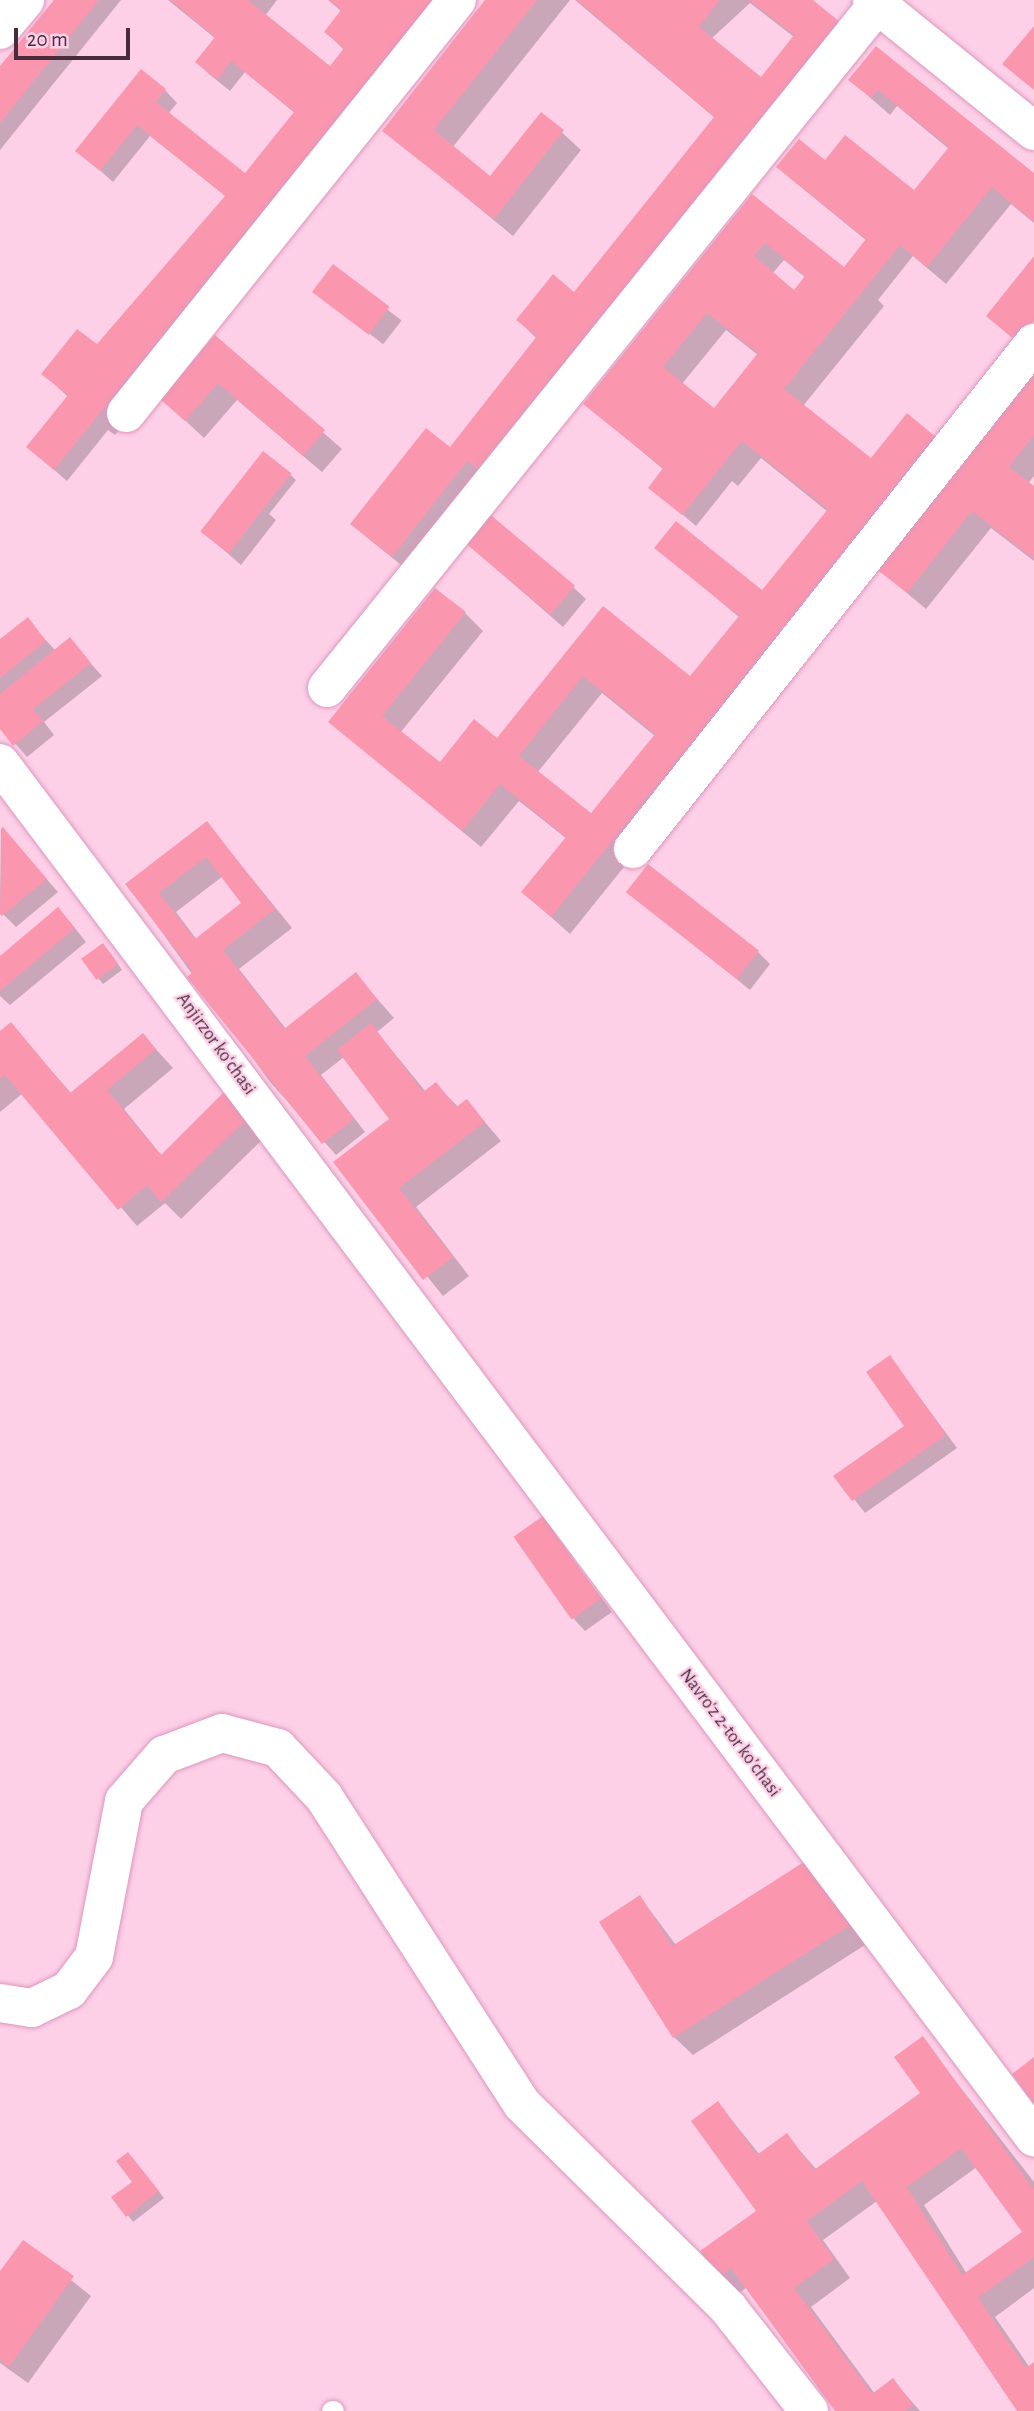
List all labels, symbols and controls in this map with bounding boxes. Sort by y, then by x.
scale bar [18,14,133,58]
text: 20 m [27,29,68,50]
street label: Anjirzor koʻchasi [171,988,261,1100]
street label: Navro'z 2-tor koʼchasi [674,1664,786,1802]

